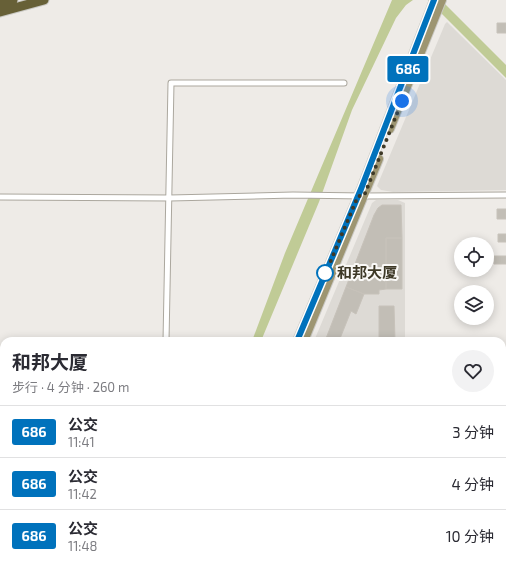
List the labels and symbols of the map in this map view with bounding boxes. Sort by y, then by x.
line badge: 686 [385,56,431,82]
your location [392,91,412,111]
place label: 和邦大厦 [337,263,397,281]
marker: 和邦大厦 [316,264,334,282]

